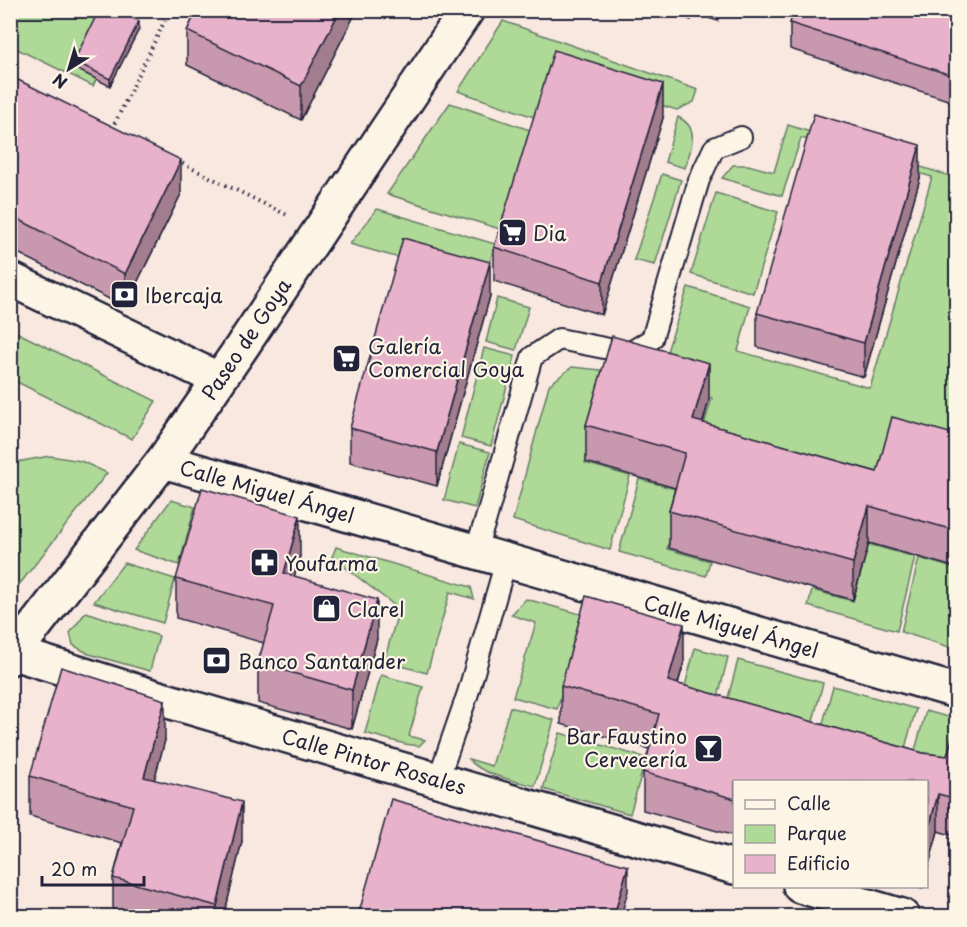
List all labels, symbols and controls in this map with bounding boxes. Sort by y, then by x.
north arrow [39,39,99,99]
text: N [47,68,72,95]
supermarket icon: Dia [496,217,528,249]
place label: Dia [533,218,567,248]
street label: Paseo de Goya [194,271,298,406]
bank icon: Ibercaja [108,279,140,311]
place label: Ibercaja [145,280,223,310]
place label: Galería Comercial Goya [368,331,524,384]
supermarket icon: Galería Comercial Goya [331,342,363,374]
street label: Calle Miguel Ángel [176,452,358,530]
pharmacy icon: Youfarma [248,547,280,579]
place label: Youfarma [285,548,378,578]
street label: Calle Miguel Ángel [640,587,822,665]
shop icon: Clarel [310,593,342,625]
place label: Clarel [347,594,404,624]
bank icon: Banco Santander [201,645,233,677]
place label: Banco Santander [238,646,406,676]
street label: Calle Pintor Rosales [278,720,470,802]
place label: Bar Faustino Cervecería [566,721,687,774]
bar icon: Bar Faustino Cervecería [692,732,724,764]
legend [733,780,928,888]
text: Calle [787,789,831,816]
text: Parque [787,819,847,846]
scale bar [42,849,144,887]
text: Edificio [787,849,850,876]
text: 20 m [51,855,97,882]

